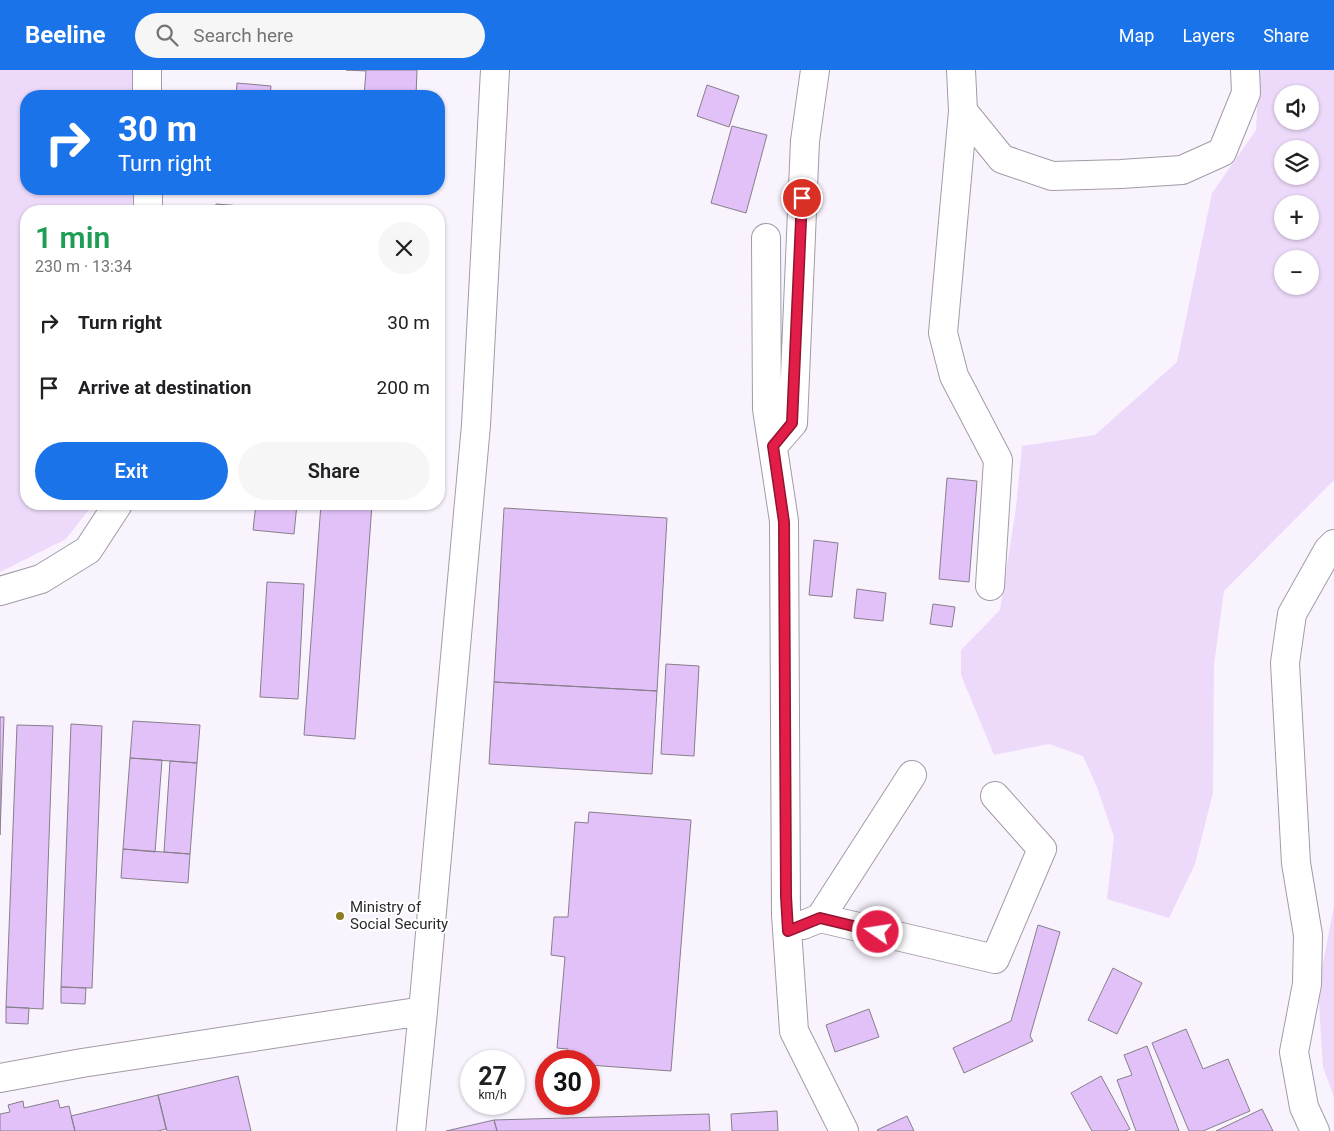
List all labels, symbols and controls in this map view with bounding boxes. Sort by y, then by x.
search box [135,13,485,58]
text: Beeline [25,21,105,49]
icon: search [153,21,181,49]
text: Search here [193,24,293,47]
text: Map [1119,25,1154,46]
text: Layers [1182,25,1235,46]
text: Share [1263,25,1309,46]
map controls [1274,85,1319,295]
button: sound [1274,85,1319,130]
text: 30 m [118,109,197,150]
icon: right [35,110,100,175]
button: layers [1274,140,1319,185]
text: Turn right [118,151,212,176]
pin [781,177,823,219]
icon: arrive [788,184,816,212]
button: + [1274,195,1319,240]
text: 1 min [35,220,110,255]
button: close [378,222,430,274]
button: − [1274,250,1319,295]
text: 230 m · 13:34 [35,257,132,276]
icon: right [35,309,63,337]
text: Turn right [78,311,162,334]
text: 30 m [387,311,430,334]
icon: arrive [35,374,63,402]
text: Arrive at destination [78,376,251,399]
text: 200 m [377,376,430,399]
button: Exit [35,442,228,500]
button: Share [238,442,430,500]
place label: Ministry of Social Security [350,898,448,933]
position arrow [851,905,903,957]
marker: Ministry of Social Security [334,910,346,922]
speed limit sign: 30 [535,1050,600,1115]
text: 27 [478,1062,507,1091]
text: km/h [478,1088,507,1102]

